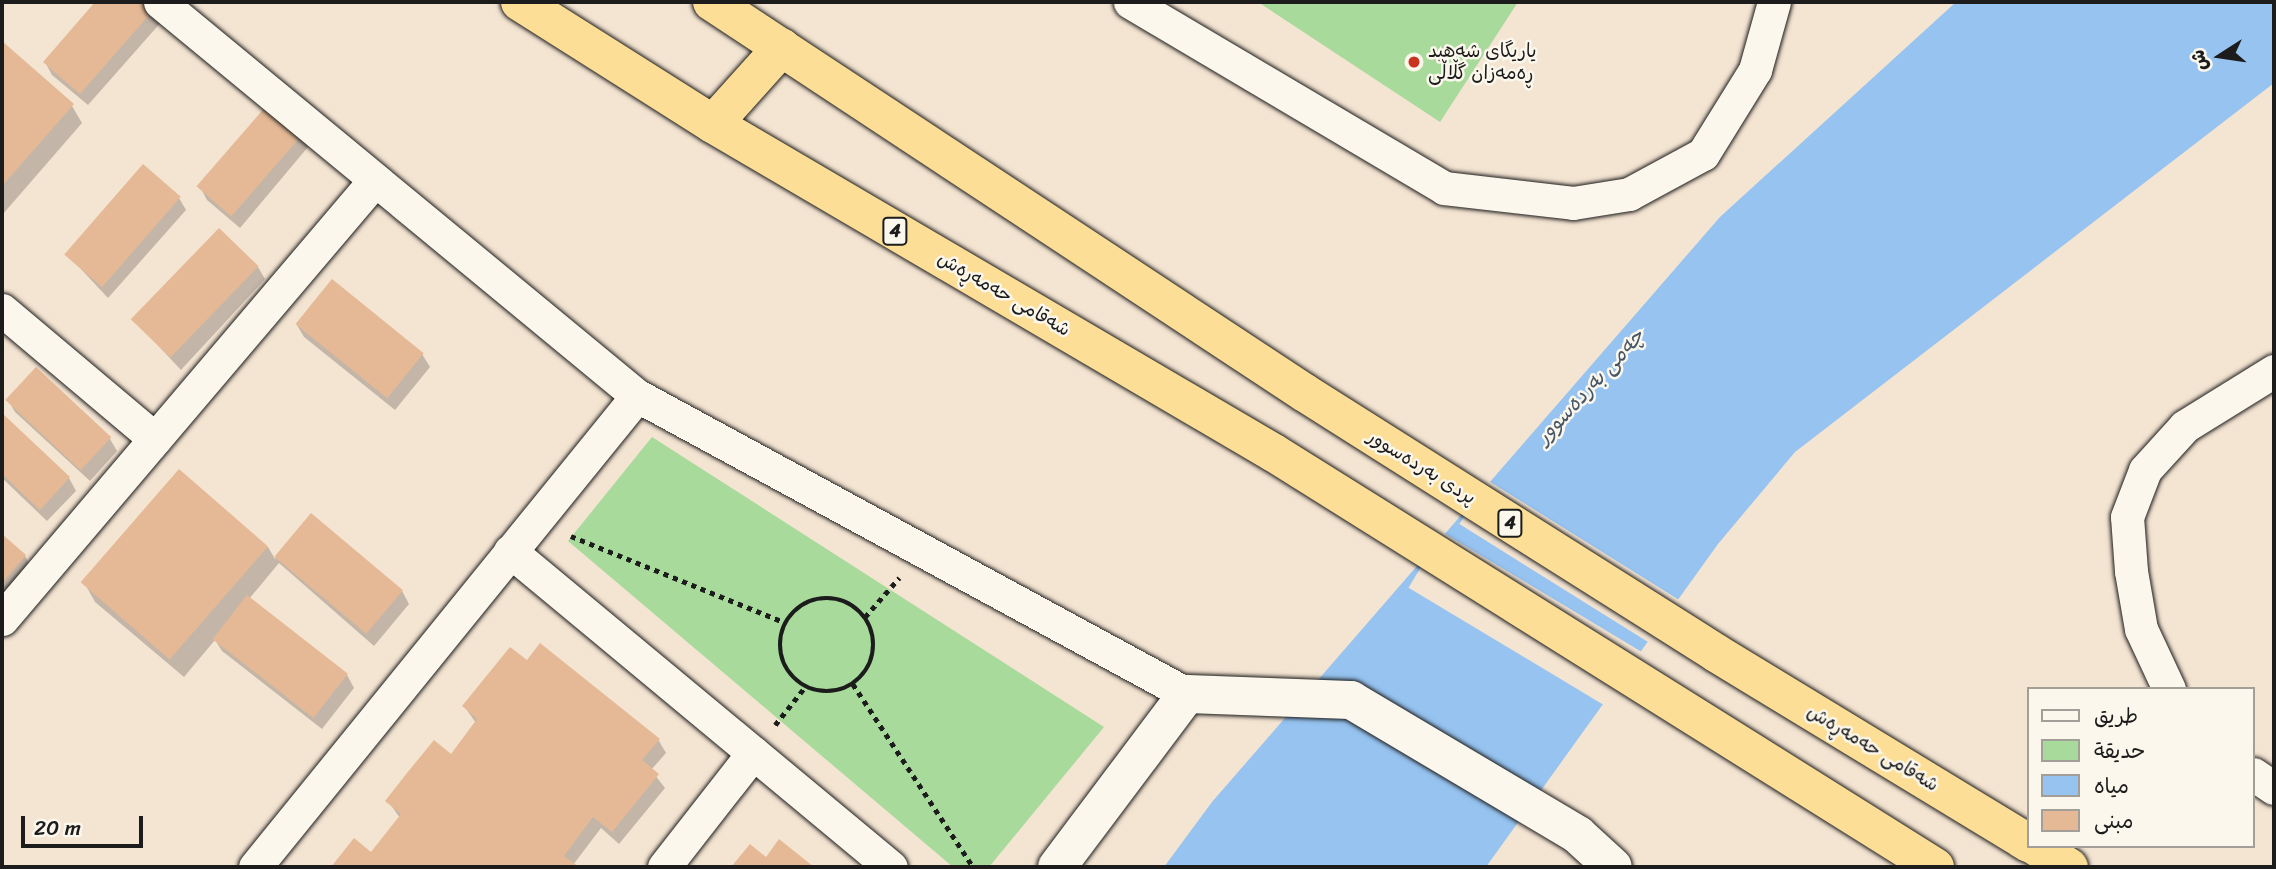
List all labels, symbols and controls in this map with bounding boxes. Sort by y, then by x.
north arrow [2185,21,2255,91]
place label: یاریگای شەهید ڕەمەزان گڵاڵی [1428,40,1537,84]
text: ش [2181,47,2217,74]
marker: یاریگای شەهید ڕەمەزان گڵاڵی [1406,54,1422,70]
road number: 4 [881,216,909,246]
street label: شەقامی حەمەڕەش [934,247,1074,341]
water label: چەمی بەردەسوور [1530,323,1650,449]
street label: پردی بەردەسوور [1364,425,1480,509]
road number: 4 [1496,508,1524,538]
legend [2028,687,2255,848]
text: طريق [2094,697,2138,735]
street label: شەقامی حەمەڕەش [1803,700,1943,796]
text: حديقة [2094,732,2145,770]
text: مياه [2094,767,2129,805]
scale bar [24,802,147,846]
text: مبنى [2094,802,2133,840]
text: 20 m [34,809,81,847]

